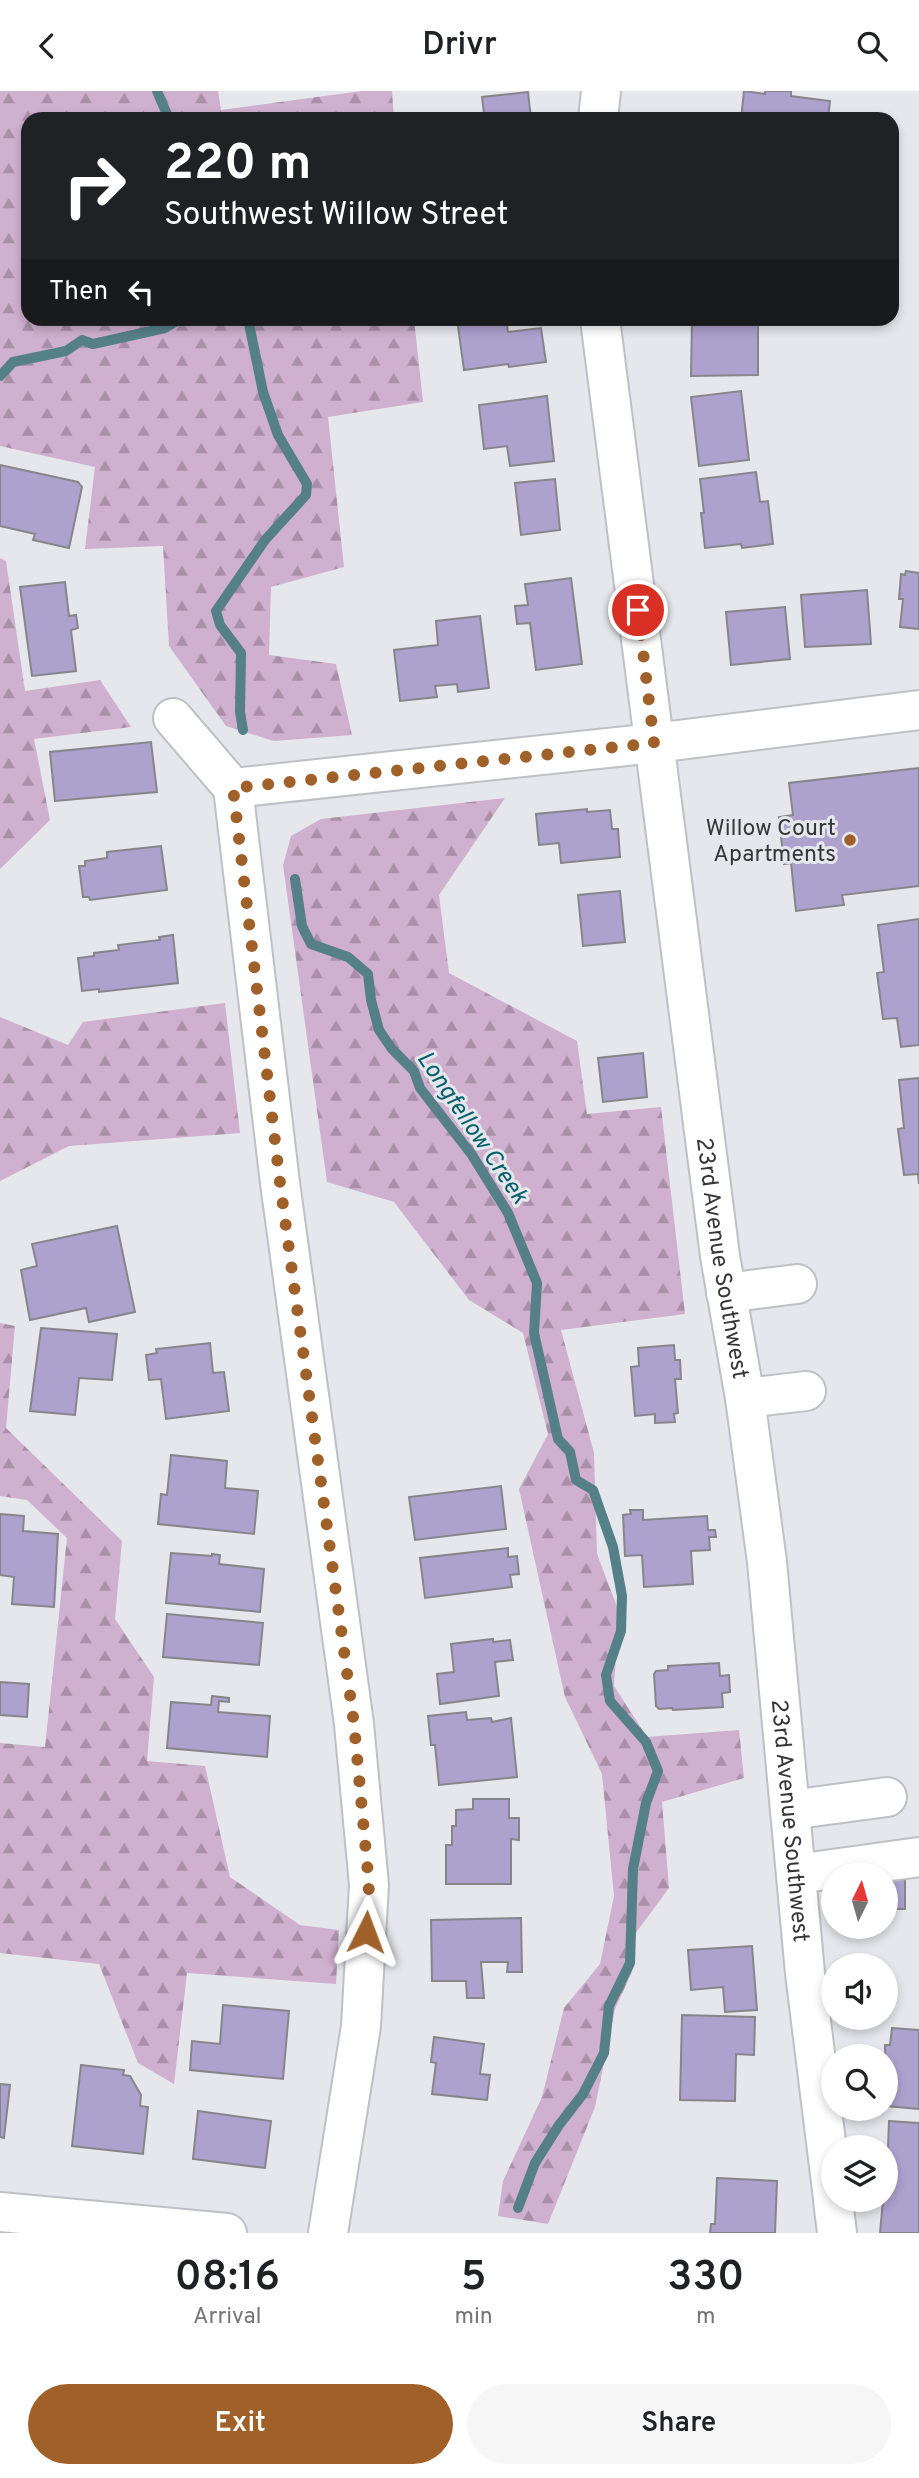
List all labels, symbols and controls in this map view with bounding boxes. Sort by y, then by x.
text: Drivr [422,26,497,66]
icon: back [28,27,66,65]
icon: search [853,27,891,65]
text: 220 m [164,135,311,197]
icon: right [49,140,140,231]
text: Southwest Willow Street [164,196,509,236]
icon: left [122,273,160,311]
text: Then [49,276,108,309]
pin [608,580,668,640]
icon: arrive [619,591,657,629]
place label: Willow Court Apartments [705,815,836,870]
marker: Willow Court Apartments [842,832,858,848]
water label: Longfellow Creek [409,1046,534,1211]
street label: 23rd Avenue Southwest [688,1136,753,1381]
street label: 23rd Avenue Southwest [763,1698,814,1944]
north arrow [821,1862,898,1939]
map controls [821,1862,898,2212]
position arrow [329,1895,403,1969]
button: sound [821,1953,898,2030]
button: search [821,2044,898,2121]
button: layers [821,2135,898,2212]
text: 08:16 [174,2252,280,2305]
text: 5 [461,2252,486,2305]
text: 330 [667,2252,744,2305]
text: Arrival [193,2303,262,2332]
text: min [454,2303,493,2332]
text: m [696,2303,716,2332]
button: Exit [28,2384,453,2464]
button: Share [467,2384,891,2464]

